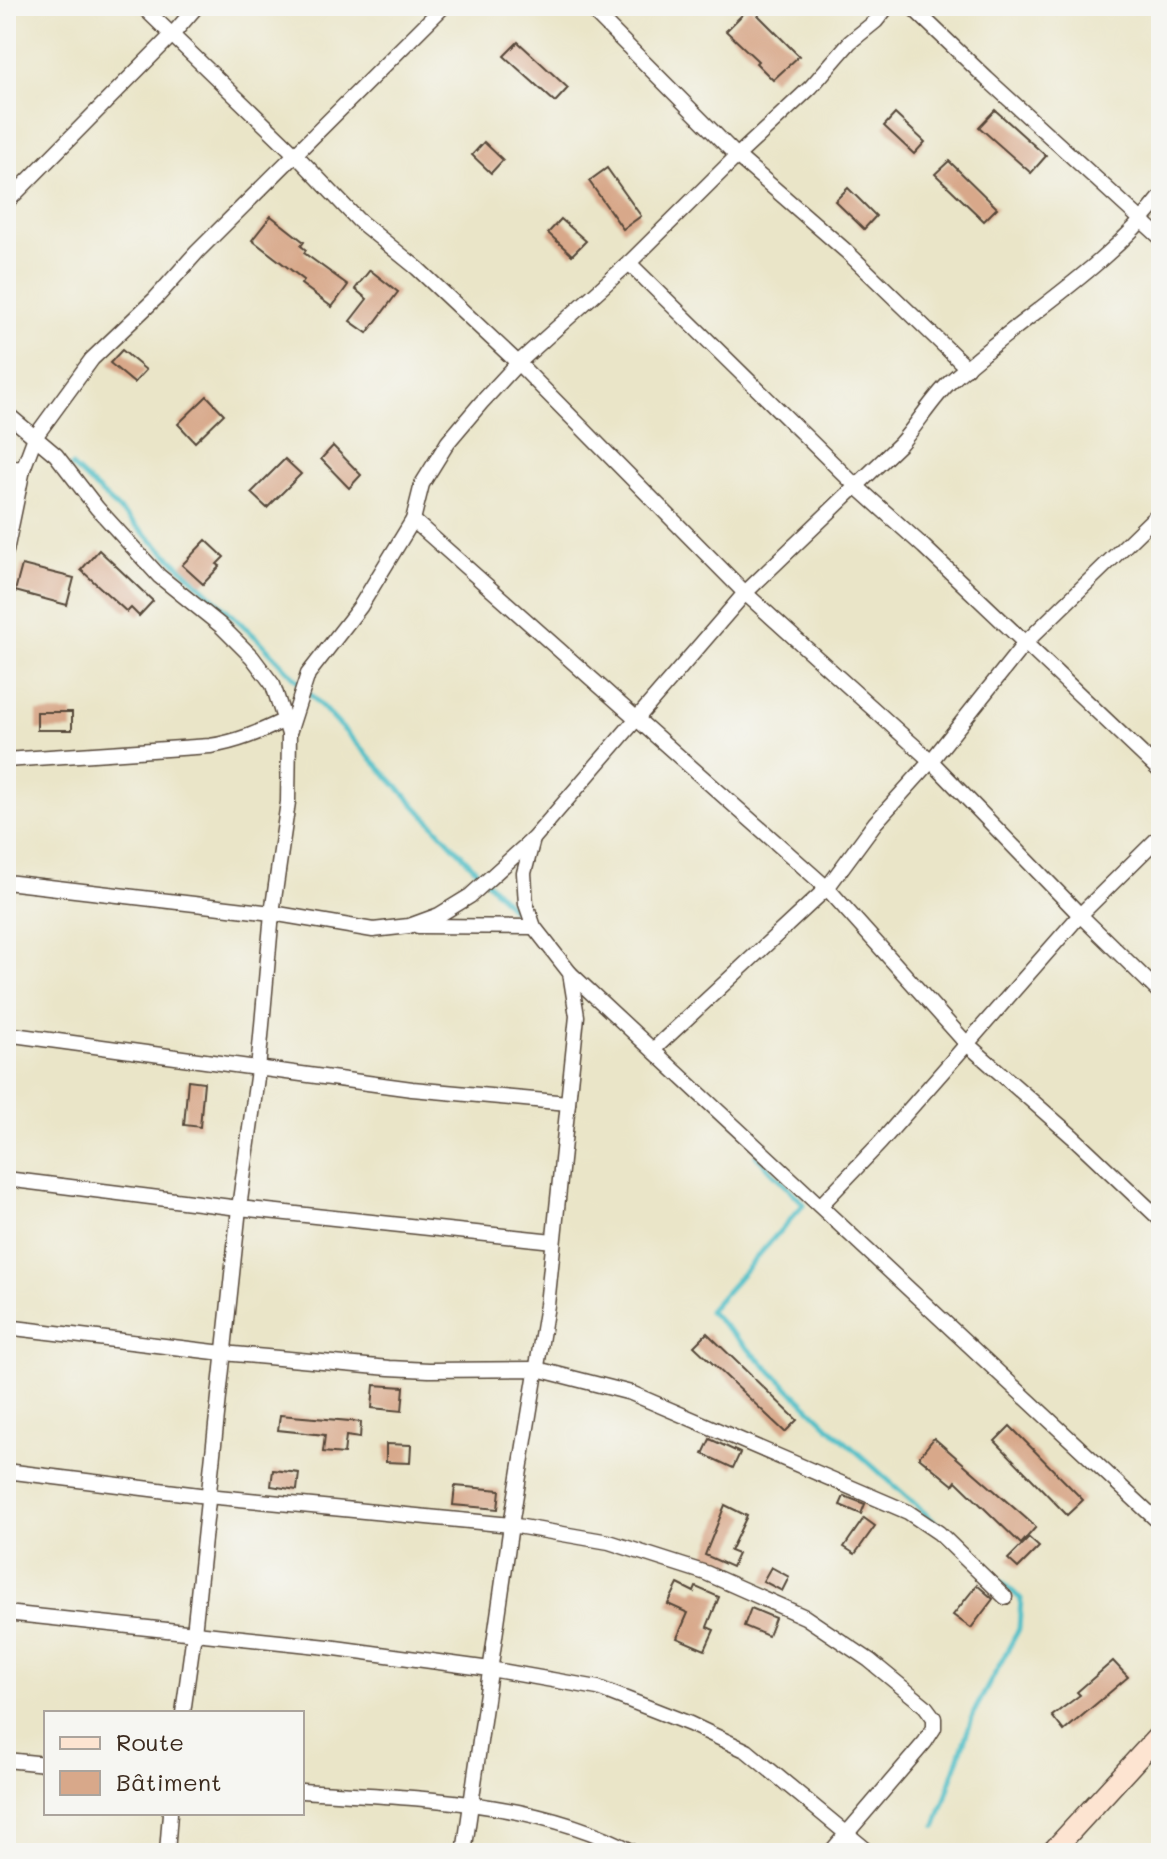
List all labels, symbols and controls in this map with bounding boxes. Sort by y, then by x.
legend [44,1711,304,1815]
text: Route [116,1726,184,1757]
text: Bâtiment [116,1766,222,1797]

